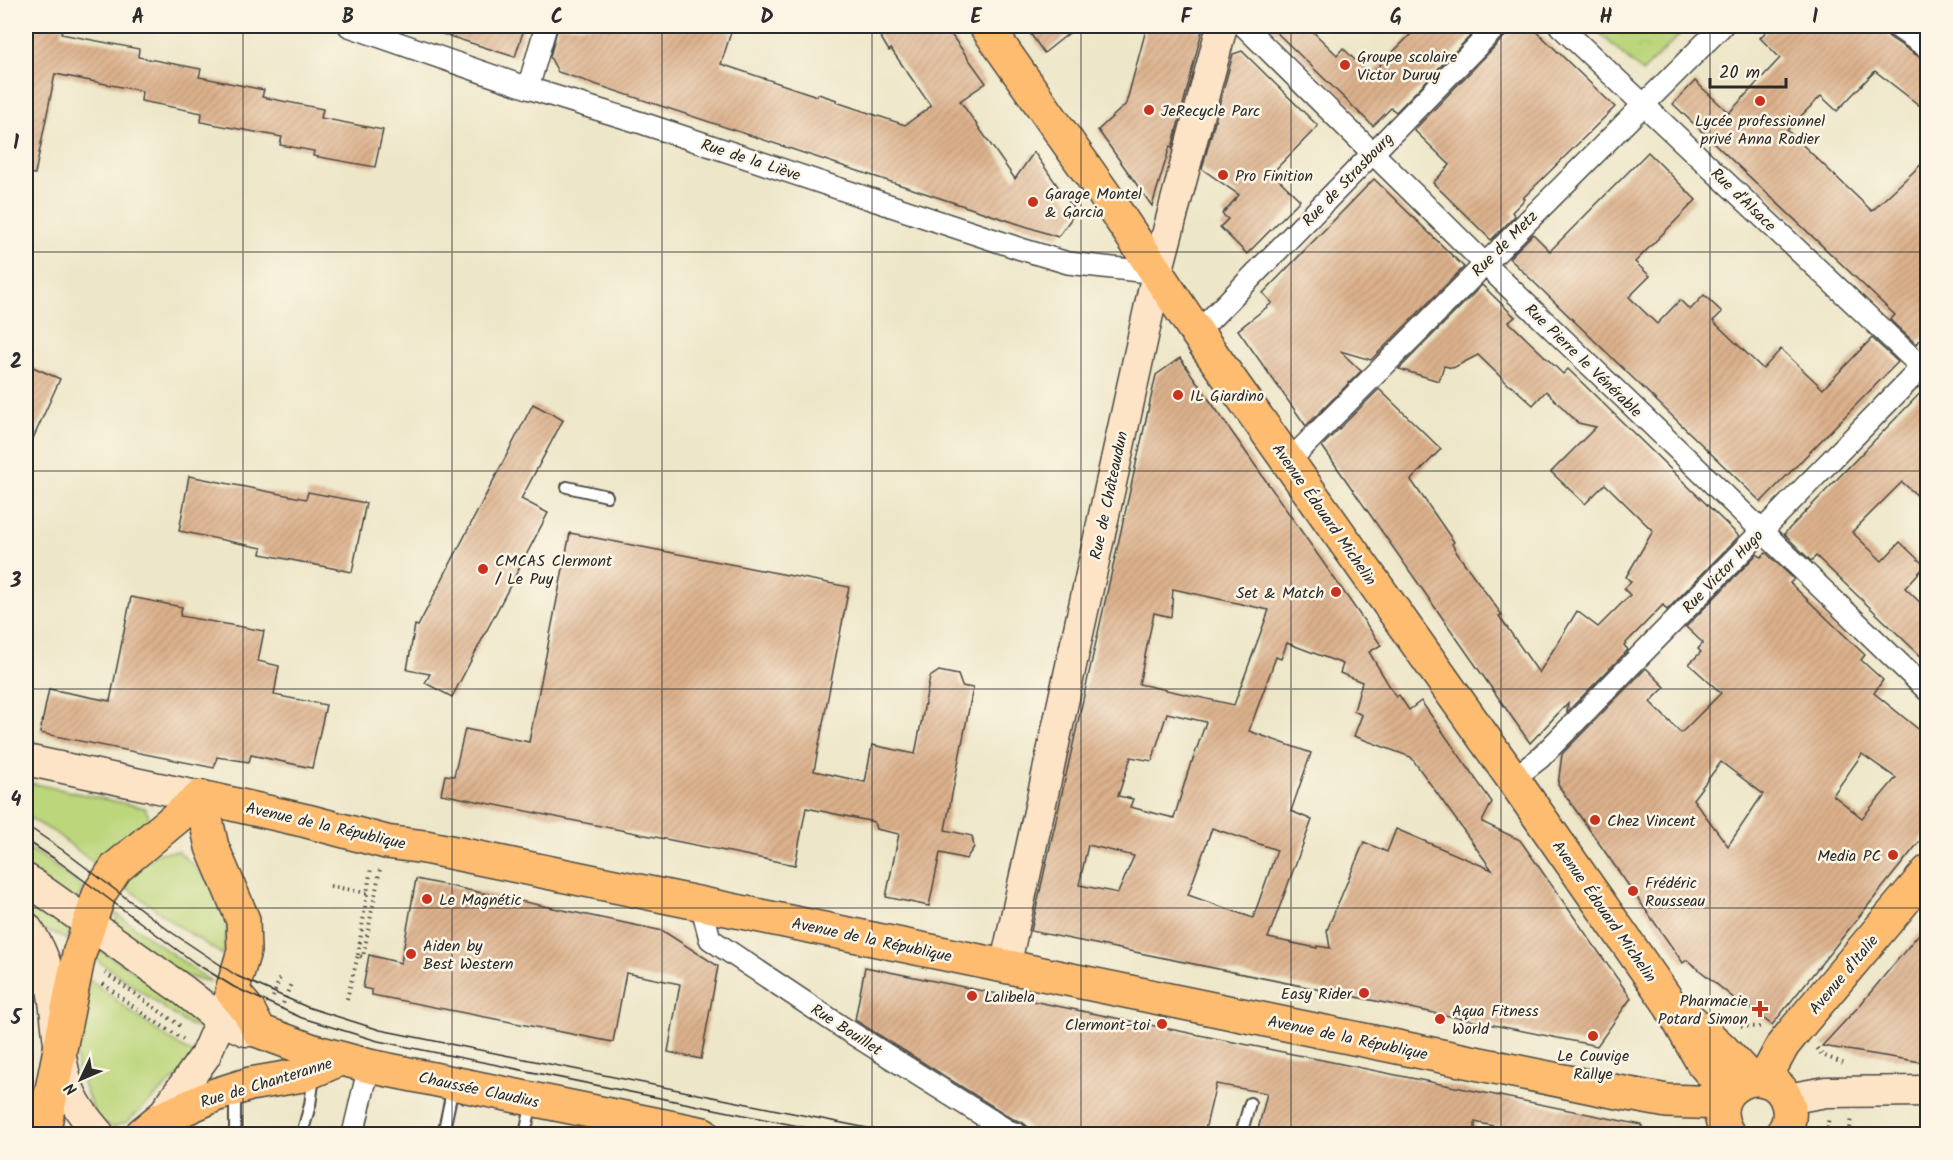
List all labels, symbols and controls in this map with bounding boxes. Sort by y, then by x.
text: A [132,2,144,34]
text: B [342,2,354,34]
text: C [551,2,563,34]
text: D [760,2,774,34]
text: E [970,2,982,34]
text: F [1181,2,1193,34]
text: G [1390,2,1402,34]
text: H [1599,2,1613,34]
text: I [1812,2,1818,34]
place label: Groupe scolaire Victor Duruy [1357,45,1457,88]
scale bar [1710,51,1786,89]
marker: Groupe scolaire Victor Duruy [1338,58,1352,72]
text: 20 m [1719,59,1760,88]
marker: Lycée professionnel privé Anna Rodier [1753,94,1767,108]
place label: JeRecycle Parc [1161,99,1260,124]
marker: JeRecycle Parc [1142,103,1156,117]
place label: Lycée professionnel privé Anna Rodier [1695,109,1825,152]
street label: Rue de Strasbourg [1296,127,1400,233]
text: 1 [13,128,19,160]
street label: Rue de la Liève [697,133,804,188]
street label: Rue d'Alsace [1704,162,1782,238]
place label: Pro Finition [1235,164,1313,189]
marker: Pro Finition [1216,168,1230,182]
place label: Garage Montel & Garcia [1045,182,1142,225]
marker: Garage Montel & Garcia [1026,195,1040,209]
street label: Rue de Metz [1466,205,1544,283]
street label: Rue Pierre le Vénérable [1518,298,1648,424]
text: 2 [10,347,22,379]
place label: IL Giardino [1190,384,1264,409]
marker: IL Giardino [1171,388,1185,402]
street label: Rue de Châteaudun [1084,429,1135,562]
street label: Avenue Édouard Michelin [1265,439,1382,591]
street label: Rue Victor Hugo [1676,524,1770,620]
place label: CMCAS Clermont / Le Puy [495,549,613,592]
marker: CMCAS Clermont / Le Puy [476,562,490,576]
text: 3 [10,566,22,598]
place label: Set & Match [1236,581,1324,606]
marker: Set & Match [1329,585,1343,599]
text: 4 [11,785,22,817]
street label: Avenue de la République [243,796,408,857]
place label: Chez Vincent [1607,809,1697,834]
marker: Chez Vincent [1588,813,1602,827]
street label: Avenue Édouard Michelin [1545,836,1662,988]
place label: Media PC [1817,844,1881,869]
marker: Media PC [1886,848,1900,862]
place label: Frédéric Rousseau [1645,871,1706,914]
marker: Frédéric Rousseau [1626,884,1640,898]
place label: Le Magnétic [439,888,522,913]
marker: Le Magnétic [420,892,434,906]
street label: Avenue de la République [789,911,954,970]
street label: Avenue d'Italie [1803,930,1885,1020]
place label: Aiden by Best Western [423,934,514,977]
marker: Aiden by Best Western [404,947,418,961]
place label: Easy Rider [1281,982,1354,1007]
place label: Lalibela [984,985,1035,1010]
marker: Easy Rider [1357,986,1371,1000]
marker: Lalibela [965,989,979,1003]
place label: Pharmacie Potard Simon [1658,989,1748,1032]
street label: Rue Bouillet [805,998,888,1063]
place label: Aqua Fitness World [1452,999,1539,1042]
marker: Pharmacie Potard Simon [1753,1002,1767,1016]
text: 5 [10,1003,23,1035]
street label: Avenue de la République [1265,1009,1430,1068]
marker: Aqua Fitness World [1433,1012,1447,1026]
place label: Clermont-toi [1065,1013,1151,1038]
marker: Clermont-toi [1155,1017,1169,1031]
marker: Le Couvige Rallye [1586,1029,1600,1043]
place label: Le Couvige Rallye [1557,1044,1629,1087]
north arrow [51,1049,111,1109]
street label: Rue de Chanteranne [197,1051,336,1115]
street label: Chaussée Claudius [416,1065,541,1115]
text: N [59,1076,84,1101]

